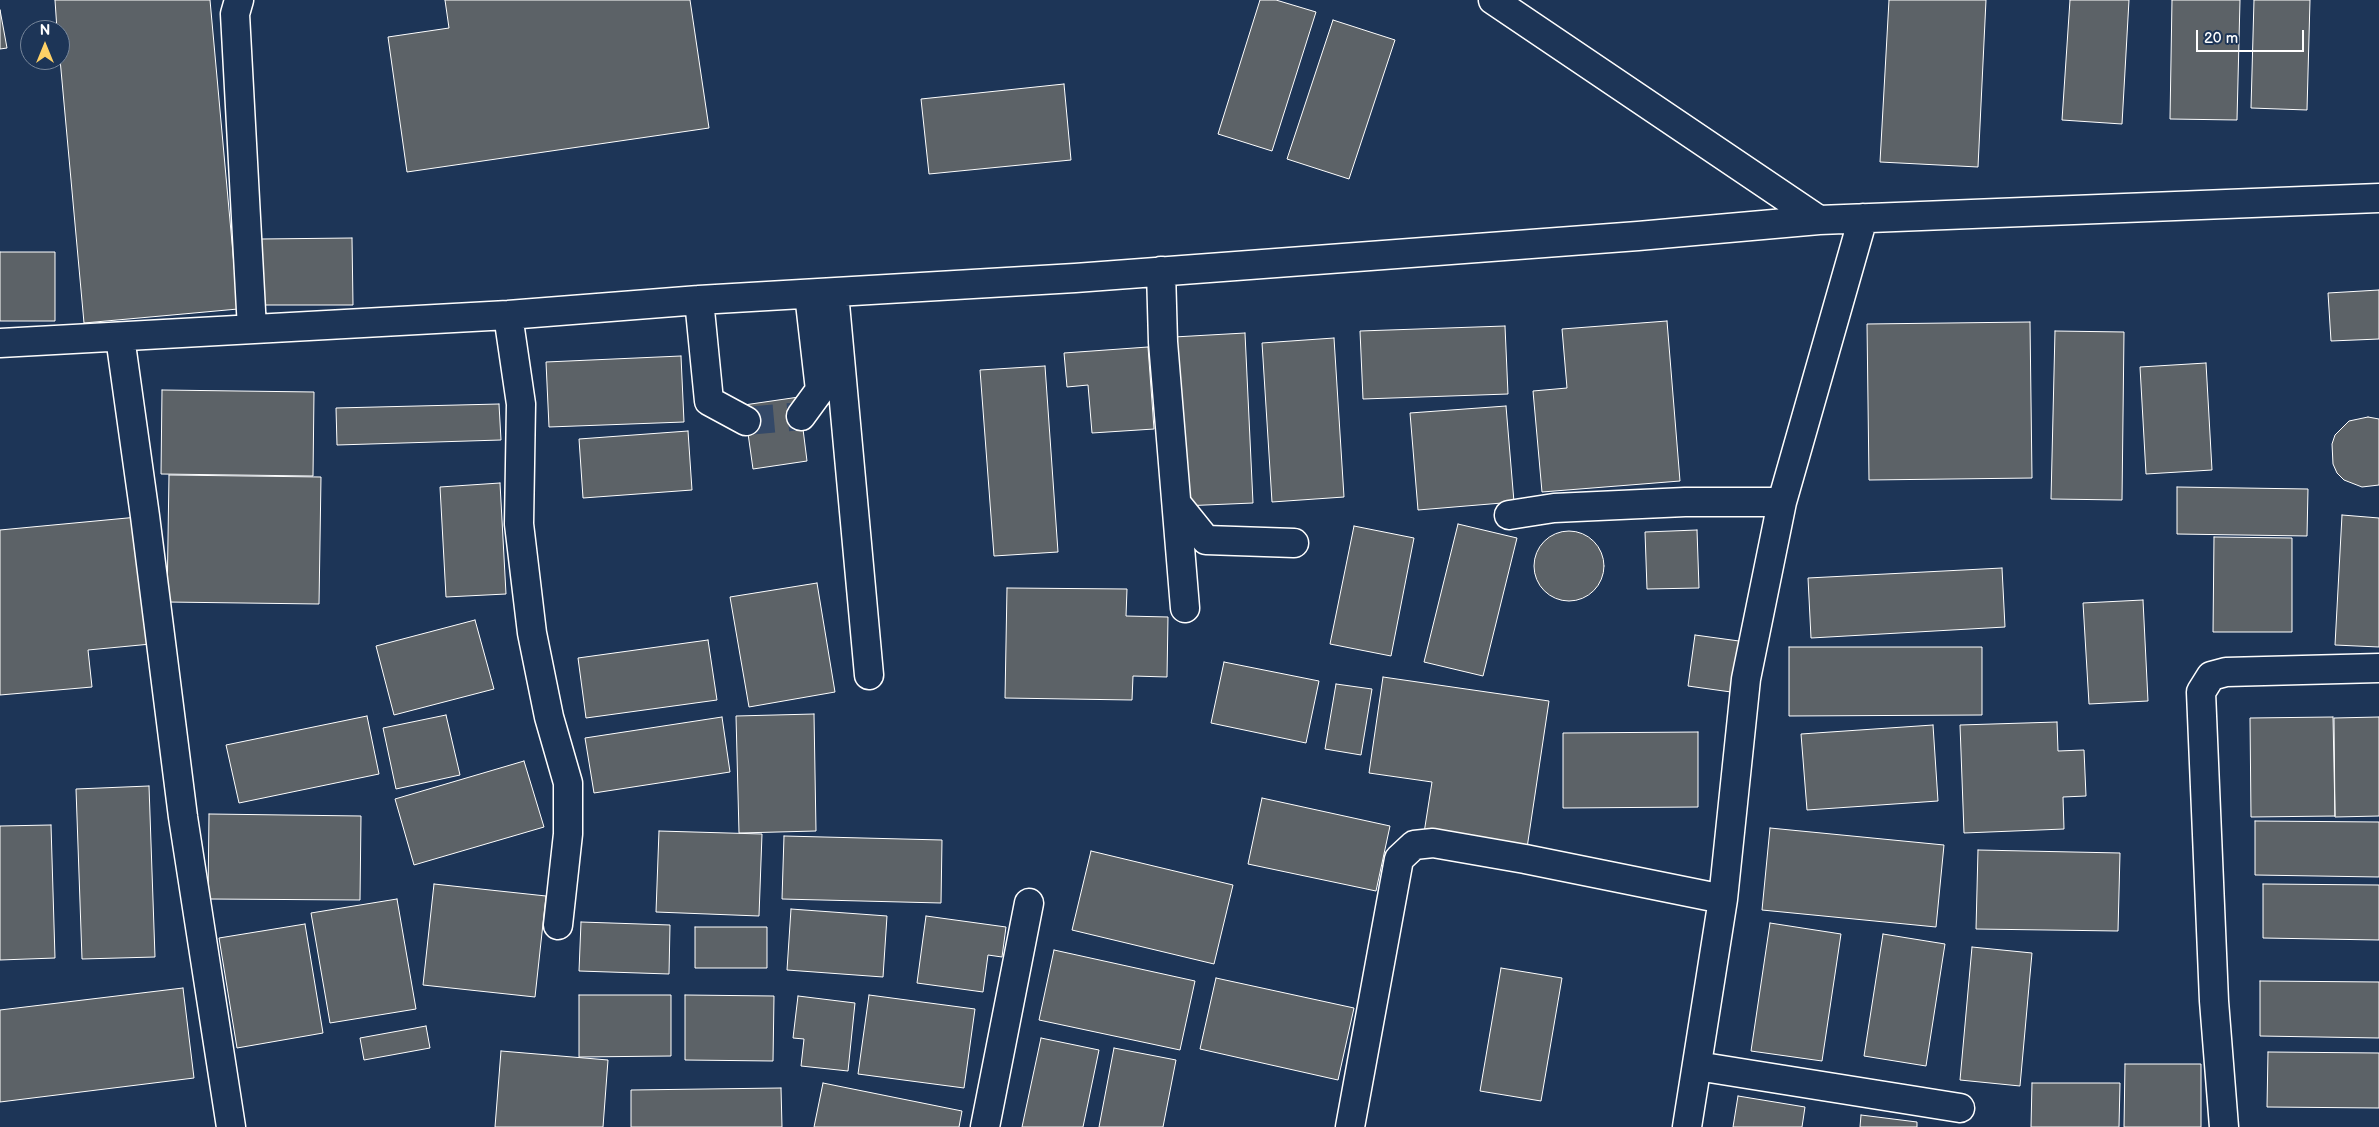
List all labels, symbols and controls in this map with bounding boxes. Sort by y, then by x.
north arrow [20,20,70,70]
scale bar [2199,20,2306,52]
text: N [40,22,50,39]
text: 20 m [2204,29,2238,48]

